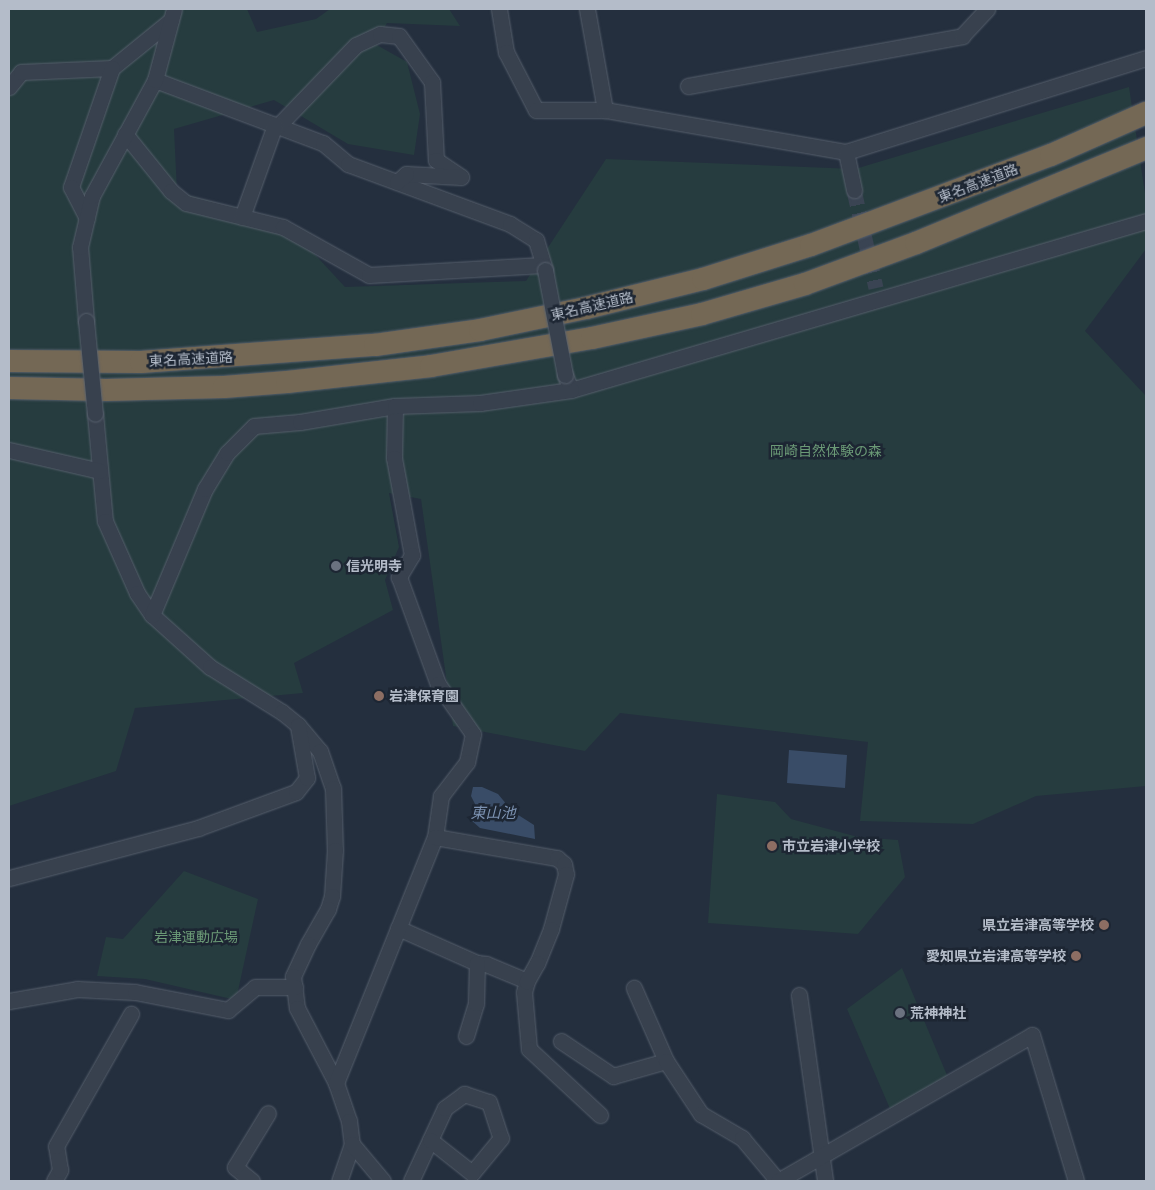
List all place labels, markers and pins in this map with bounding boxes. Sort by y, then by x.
place label: 信光明寺 [346,558,402,574]
marker: 信光明寺 [330,560,342,572]
place label: 岩津保育園 [389,688,459,704]
marker: 岩津保育園 [373,690,385,702]
place label: 市立岩津小学校 [782,838,880,854]
marker: 市立岩津小学校 [766,840,778,852]
place label: 県立岩津高等学校 [982,917,1094,933]
marker: 県立岩津高等学校 [1098,919,1110,931]
place label: 愛知県立岩津高等学校 [926,948,1066,964]
marker: 愛知県立岩津高等学校 [1070,950,1082,962]
place label: 荒神神社 [910,1005,966,1021]
marker: 荒神神社 [894,1007,906,1019]

